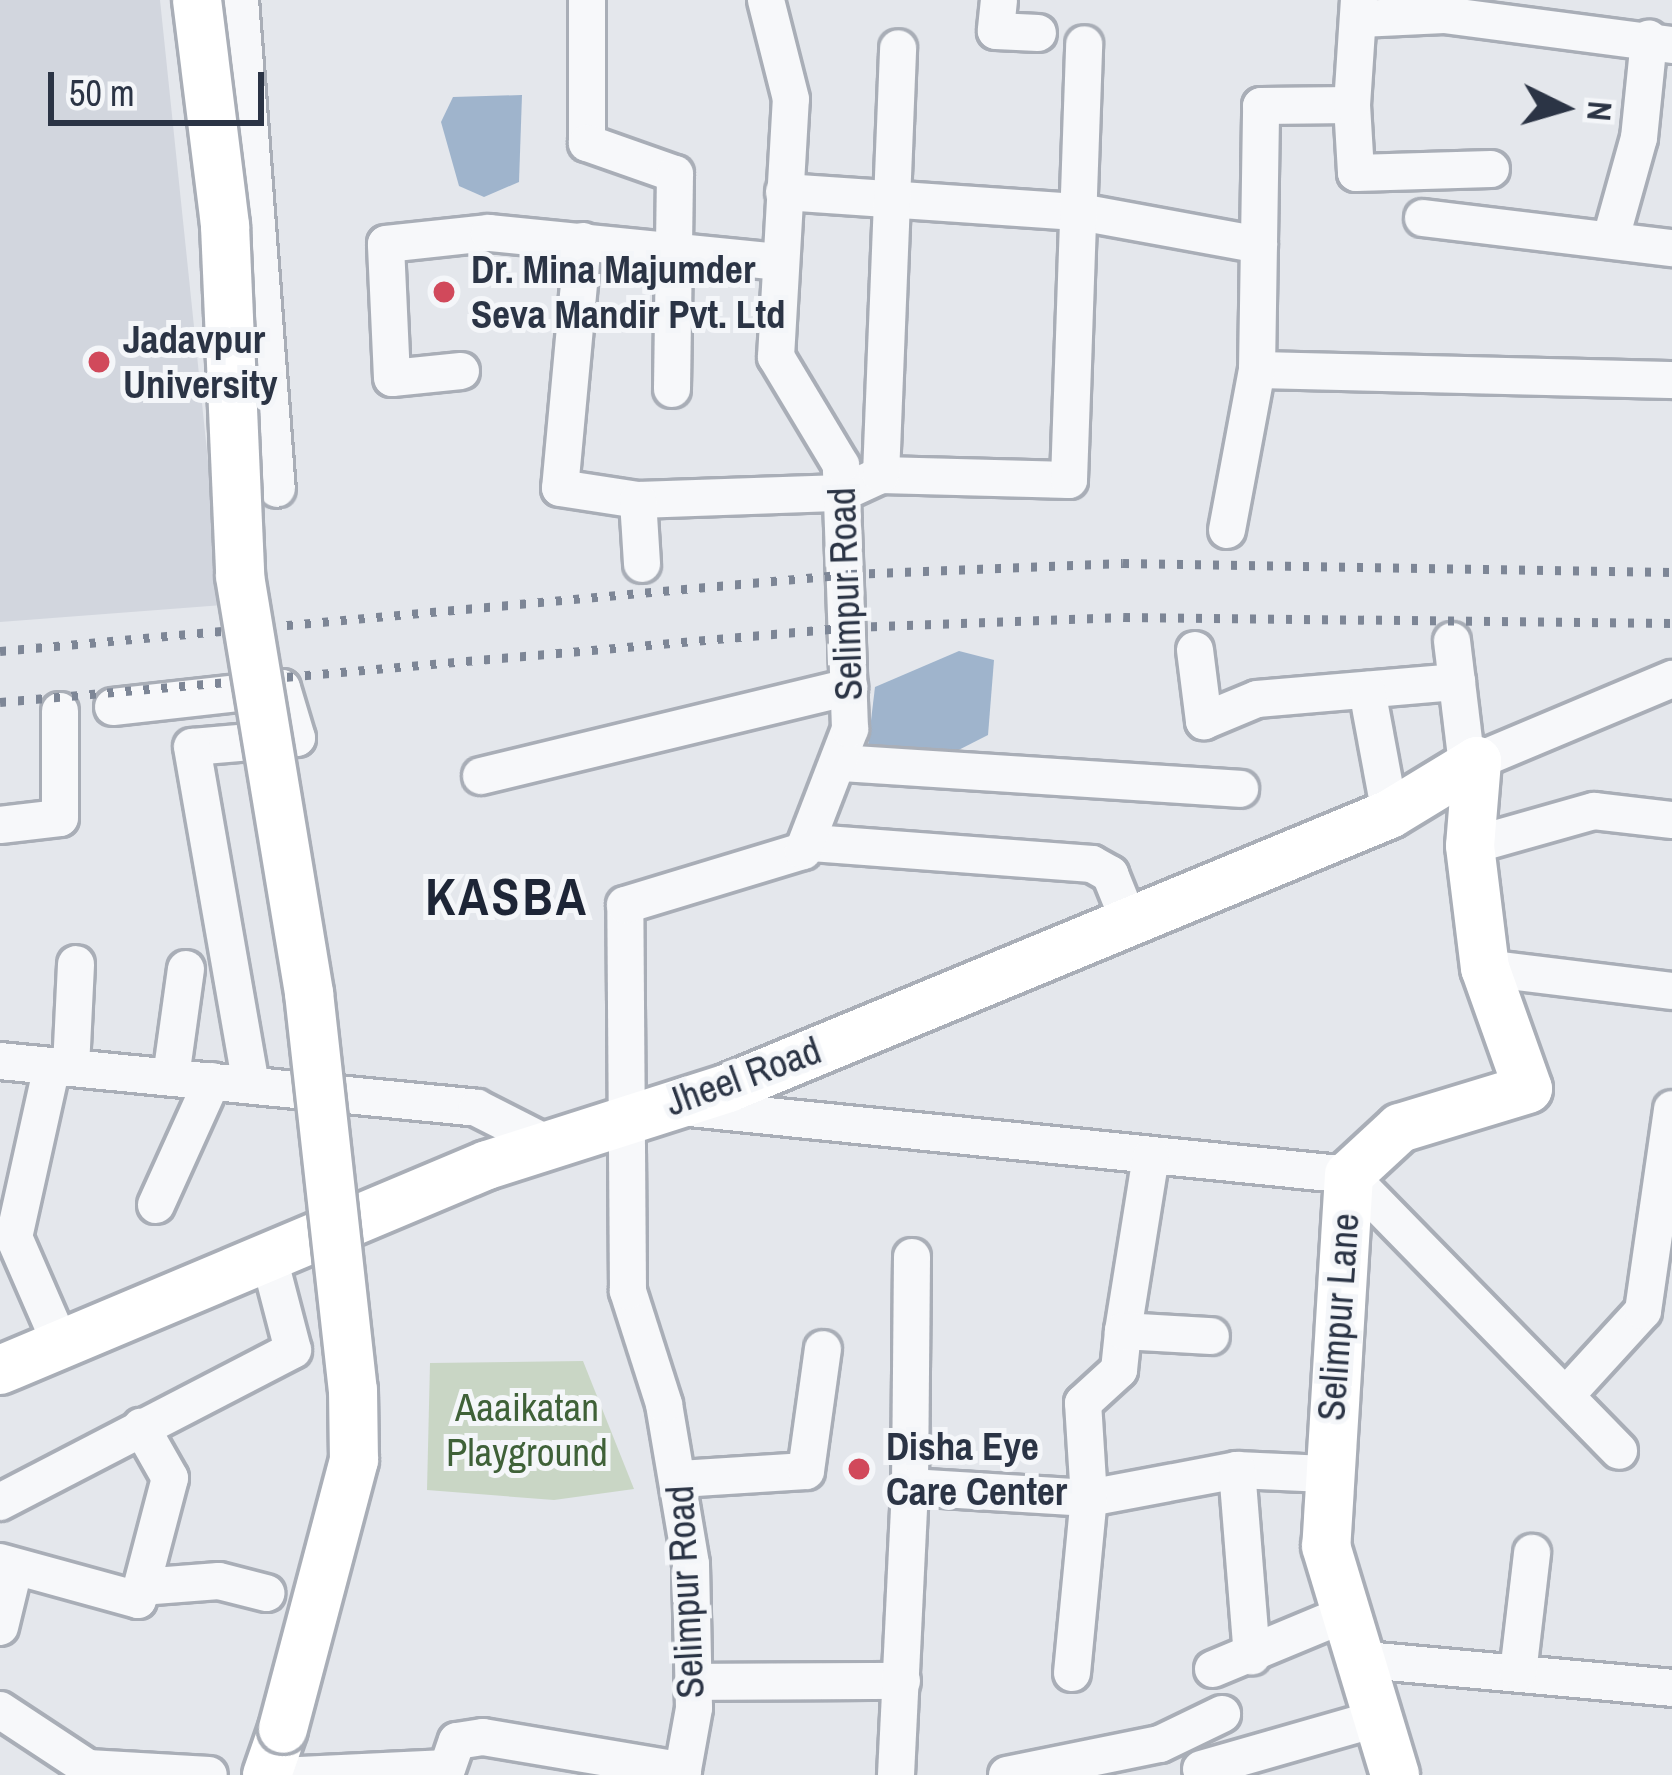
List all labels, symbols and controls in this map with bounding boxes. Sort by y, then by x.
scale bar [54,48,270,122]
north arrow [1504,48,1624,168]
text: 50 m [69,69,135,117]
text: N [1577,99,1623,123]
place label: Dr. Mina Majumder Seva Mandir Pvt. Ltd [471,247,786,338]
marker: Dr. Mina Majumder Seva Mandir Pvt. Ltd [428,276,460,308]
place label: Jadavpur University [123,317,278,408]
marker: Jadavpur University [86,349,112,375]
street label: Selimpur Road [818,487,872,701]
district label: KASBA [425,866,589,928]
street label: Jheel Road [659,1026,827,1126]
street label: Selimpur Lane [1307,1212,1369,1422]
park label: Aaaikatan Playground [446,1385,608,1476]
place label: Disha Eye Care Center [886,1424,1067,1515]
marker: Disha Eye Care Center [843,1453,875,1485]
street label: Selimpur Road [656,1484,714,1700]

